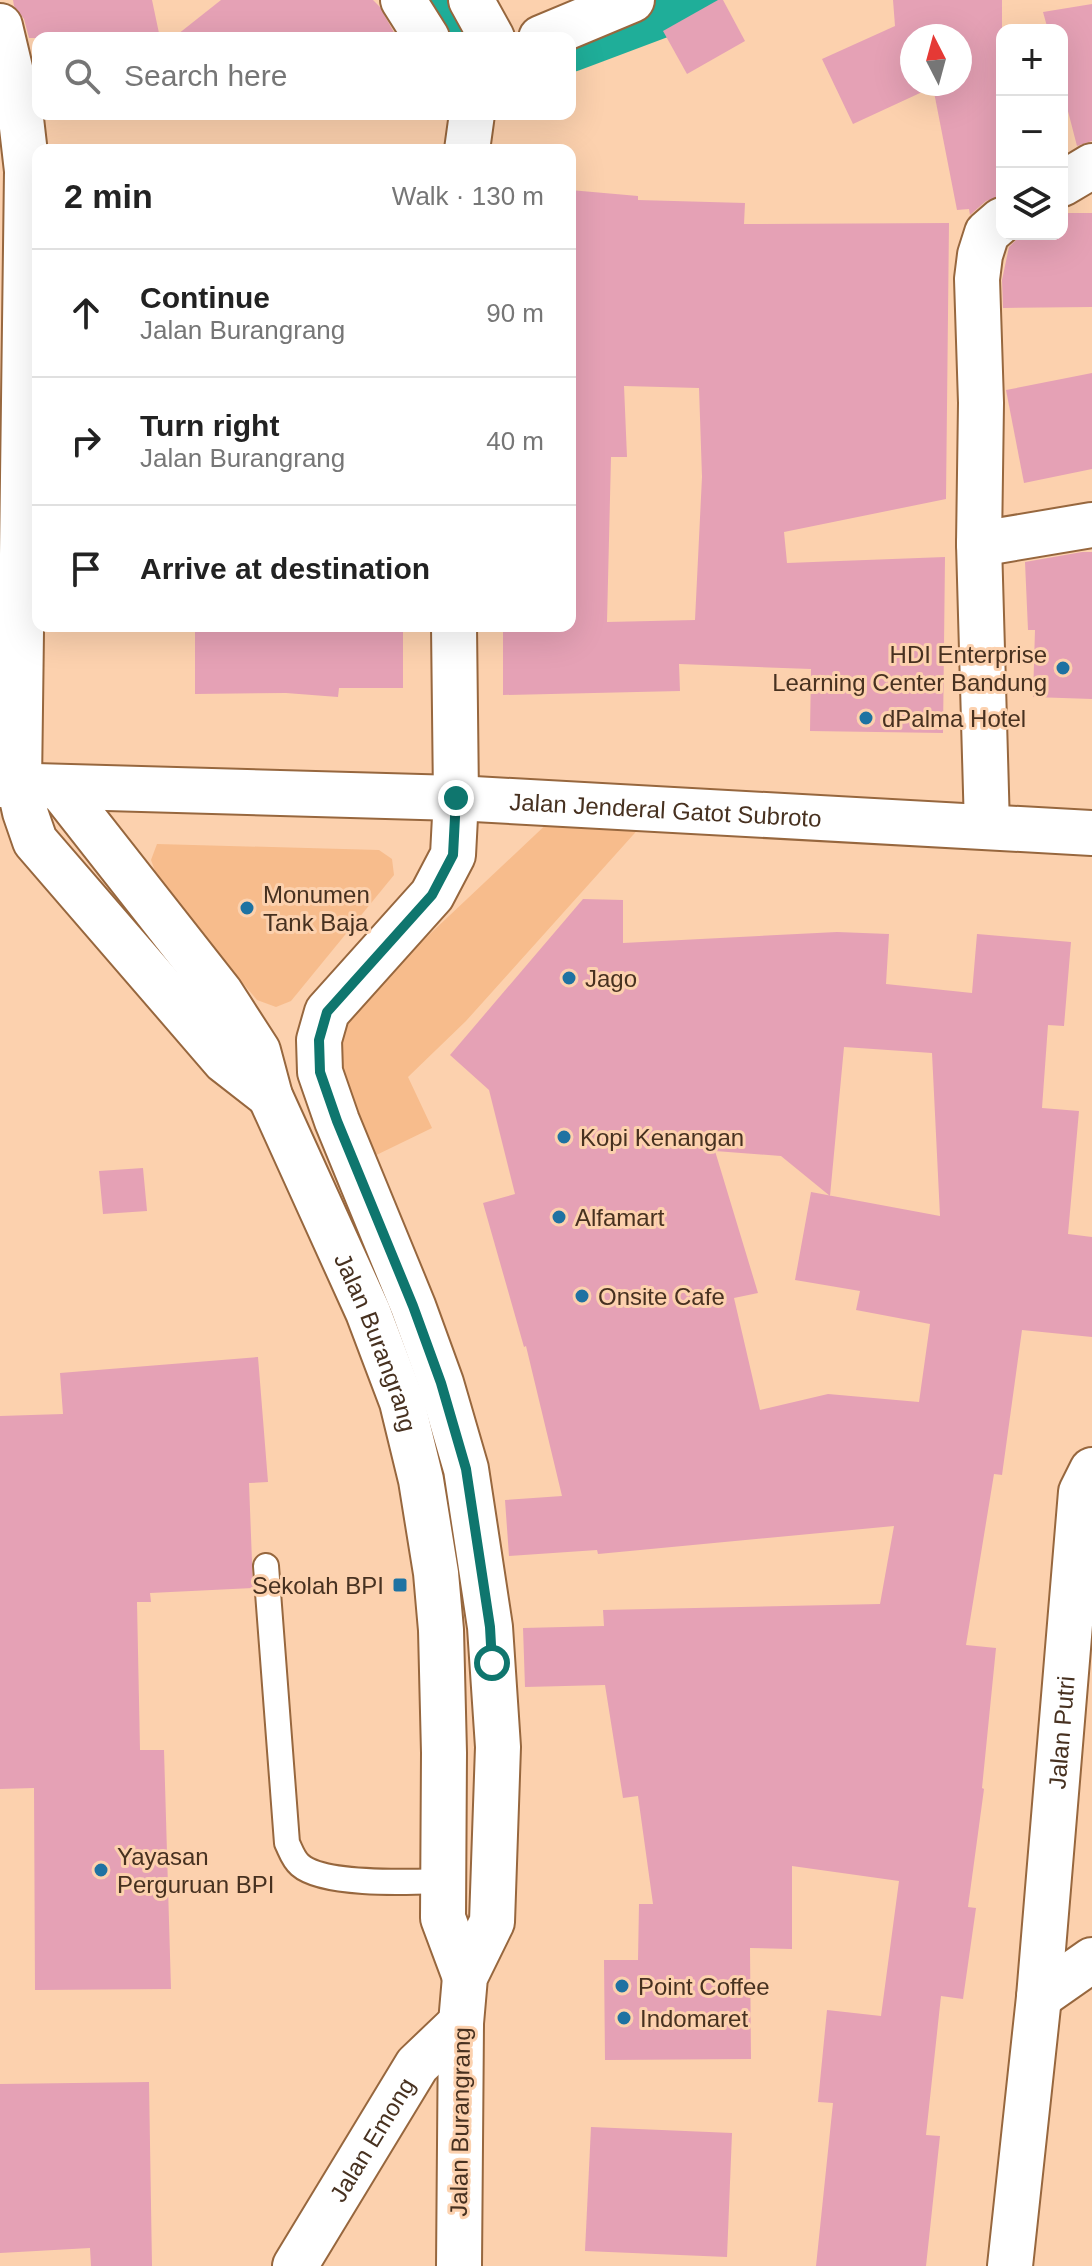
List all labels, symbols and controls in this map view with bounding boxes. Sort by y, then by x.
north arrow [900,24,972,96]
map controls [996,24,1068,240]
button: + [996,24,1068,96]
search box [32,32,576,120]
icon: search [60,54,104,98]
text: Search here [124,59,287,92]
button: − [996,96,1068,168]
button: layers [996,168,1068,240]
text: 2 min [64,177,153,215]
text: Walk · 130 m [392,181,544,211]
text: Continue [140,281,270,314]
icon: ahead [64,291,108,335]
text: 90 m [486,298,544,328]
text: Jalan Burangrang [140,315,345,345]
text: Turn right [140,409,279,442]
icon: right [64,419,108,463]
text: 40 m [486,426,544,456]
text: Jalan Burangrang [140,443,345,473]
icon: arrive [64,547,108,591]
text: Arrive at destination [140,552,430,585]
place label: HDI Enterprise Learning Center Bandung [772,641,1047,696]
marker: HDI Enterprise Learning Center Bandung [1054,659,1072,677]
place label: dPalma Hotel [882,705,1026,732]
marker: dPalma Hotel [857,709,875,727]
route end [438,780,474,816]
street label: Jalan Jenderal Gatot Subroto [509,787,822,832]
place label: Monumen Tank Baja [263,881,370,936]
marker: Monumen Tank Baja [238,899,256,917]
place label: Jago [585,965,637,992]
marker: Jago [560,969,578,987]
place label: Kopi Kenangan [580,1124,744,1151]
marker: Kopi Kenangan [555,1128,573,1146]
place label: Alfamart [575,1204,665,1231]
marker: Alfamart [550,1208,568,1226]
street label: Jalan Burangrang [330,1249,422,1434]
place label: Onsite Cafe [598,1283,725,1310]
marker: Onsite Cafe [573,1287,591,1305]
place label: Sekolah BPI [252,1572,384,1599]
marker: Sekolah BPI [391,1576,409,1594]
route start [474,1645,510,1681]
street label: Jalan Putri [1043,1675,1079,1790]
place label: Yayasan Perguruan BPI [117,1843,274,1898]
marker: Yayasan Perguruan BPI [92,1861,110,1879]
place label: Point Coffee [638,1973,770,2000]
marker: Point Coffee [613,1977,631,1995]
place label: Indomaret [640,2005,748,2032]
marker: Indomaret [615,2009,633,2027]
street label: Jalan Burangrang [445,2027,475,2217]
street label: Jalan Emong [324,2073,420,2206]

